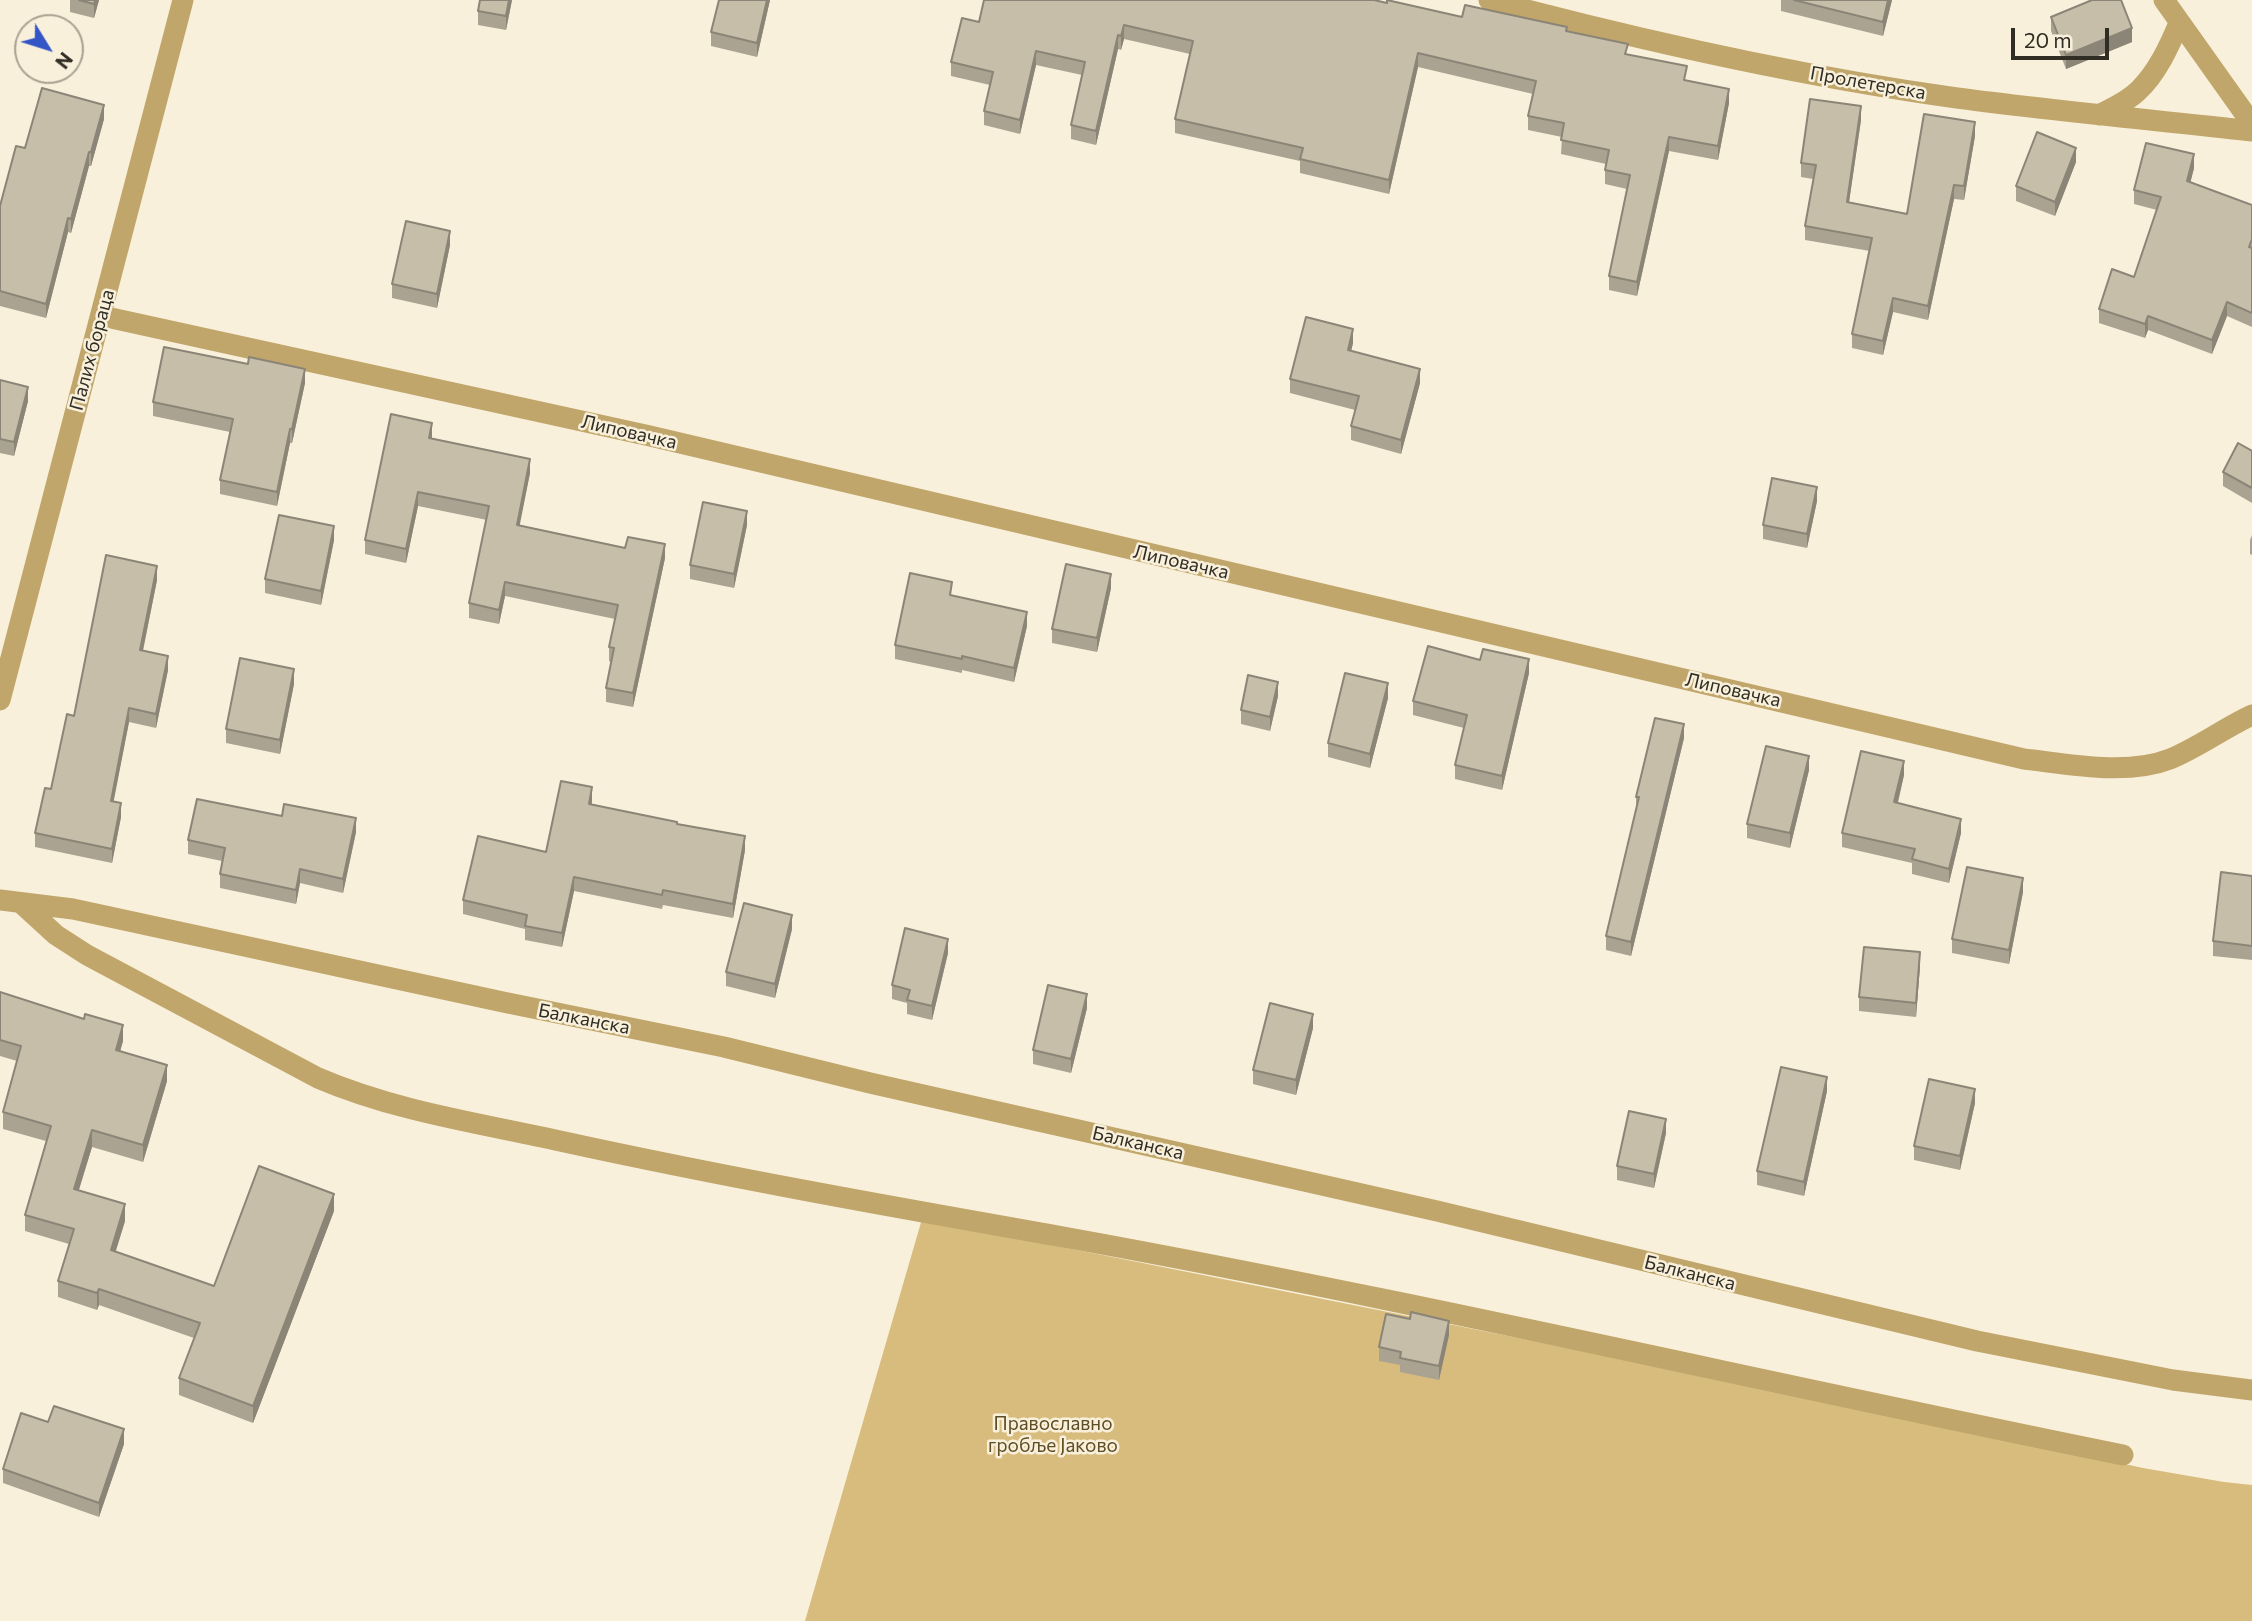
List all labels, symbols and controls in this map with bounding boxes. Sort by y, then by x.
north arrow [14,14,84,84]
scale bar [2014,14,2112,58]
text: 20 m [2024,27,2072,52]
text: N [51,48,78,74]
street label: Пролетерска [1808,62,1928,104]
street label: Палих бораца [65,287,119,413]
street label: Липовачка [579,410,679,454]
street label: Липовачка [1131,540,1231,584]
street label: Липовачка [1683,668,1783,712]
street label: Балканска [536,999,632,1039]
street label: Балканска [1090,1121,1186,1165]
street label: Балканска [1642,1251,1738,1295]
park label: Православно гробље Јаково [988,1413,1118,1457]

